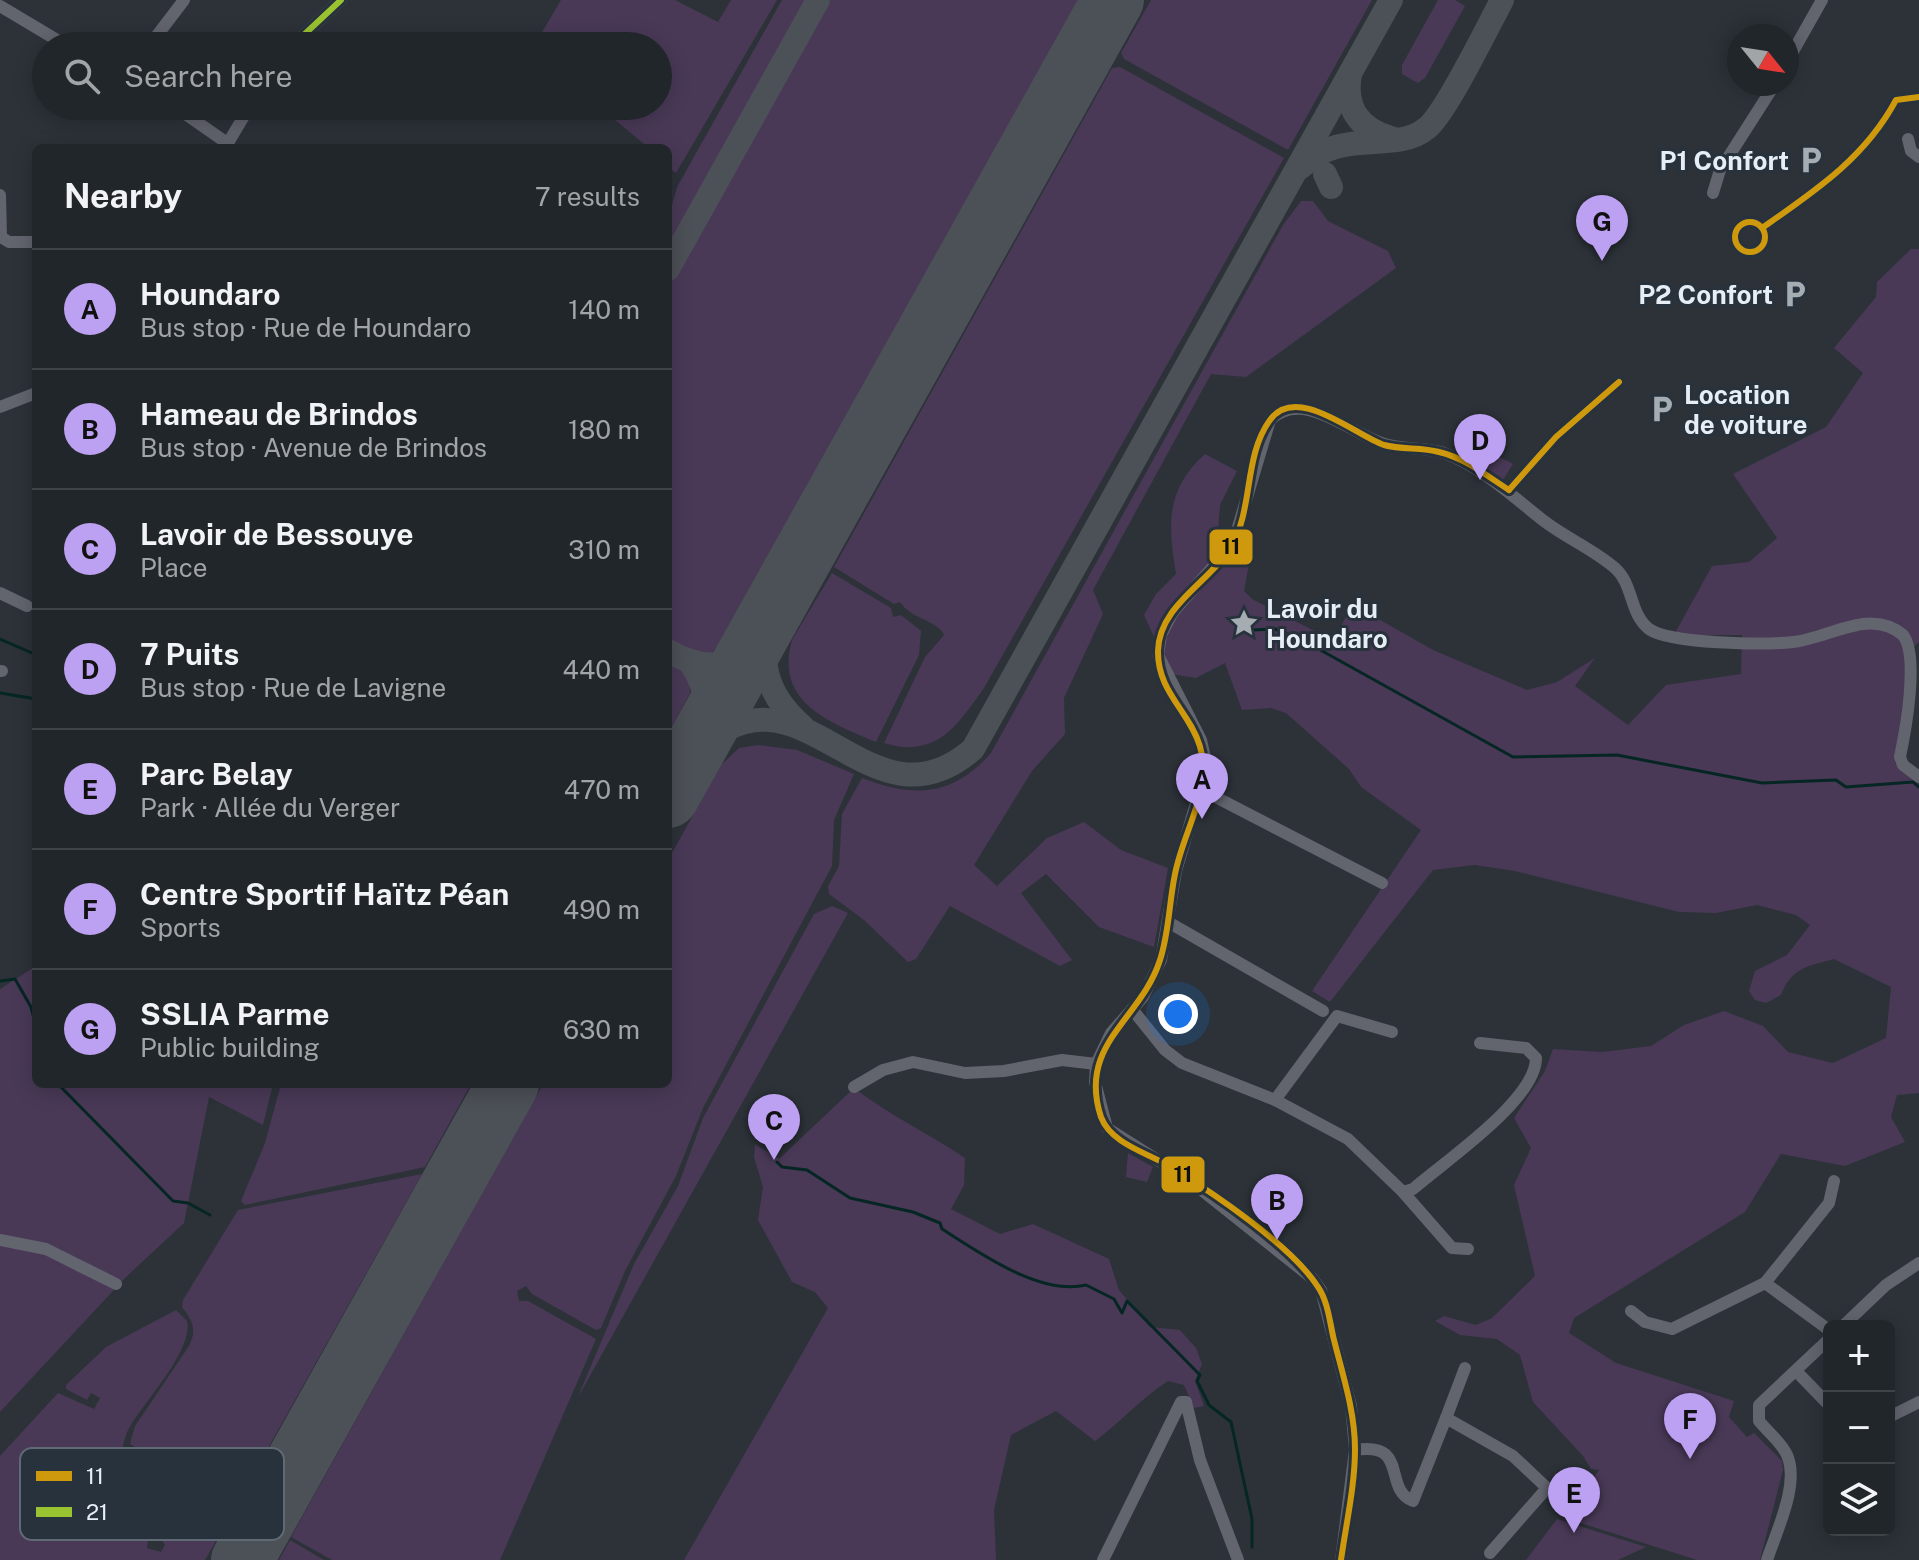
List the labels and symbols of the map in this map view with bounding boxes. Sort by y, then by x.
north arrow [1727,24,1799,96]
place label: P1 Confort [1660,145,1789,176]
parking icon: P1 Confort [1796,145,1826,175]
pin: G [1576,195,1628,261]
place label: P2 Confort [1638,279,1773,310]
parking icon: P2 Confort [1780,279,1810,309]
place label: Location de voiture [1684,379,1807,440]
parking icon: Location de voiture [1647,394,1677,424]
pin: D [1454,414,1506,480]
line badge: 11 [1208,528,1254,566]
text: 11 [1222,533,1240,559]
place label: Lavoir du Houndaro [1266,593,1388,654]
place icon: Lavoir du Houndaro [1229,608,1259,638]
pin: A [1176,753,1228,819]
your location [1158,994,1198,1034]
pin: C [748,1094,800,1160]
line badge: 11 [1160,1155,1206,1194]
text: 11 [1174,1161,1192,1187]
pin: B [1251,1174,1303,1240]
pin: F [1664,1393,1716,1459]
legend [20,1448,284,1540]
text: 11 [86,1463,104,1489]
pin: E [1548,1467,1600,1533]
text: 21 [86,1499,108,1525]

